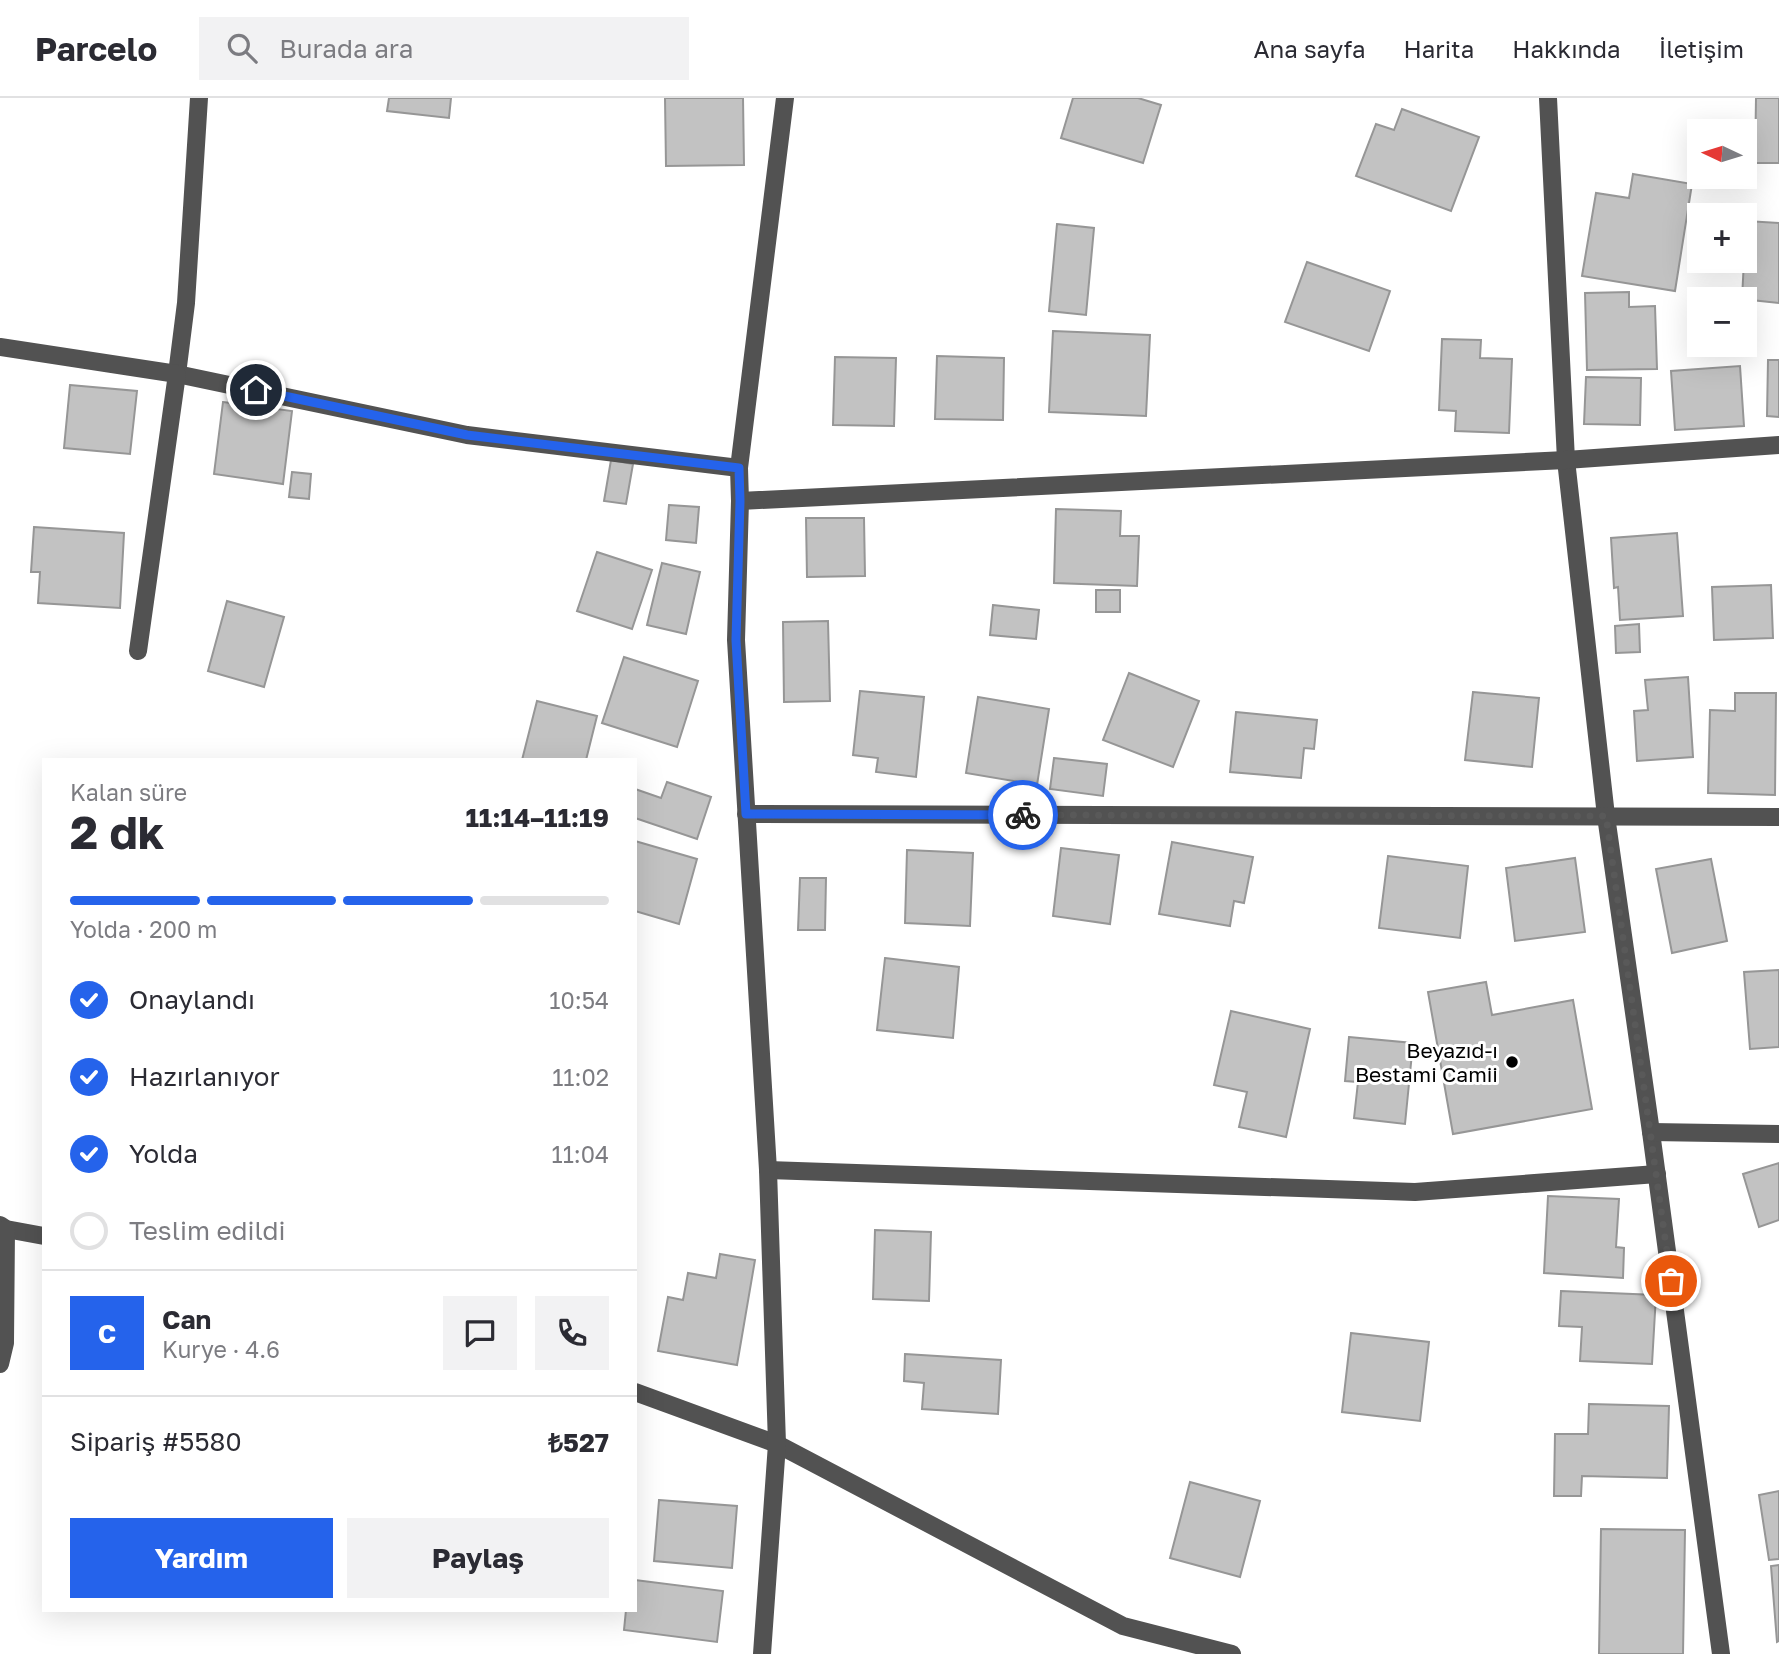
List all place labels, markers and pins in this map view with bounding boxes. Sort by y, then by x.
pin [226,360,286,420]
place label: Beyazıd-ı Bestami Camii [1355,1037,1498,1087]
marker: Beyazıd-ı Bestami Camii [1504,1054,1520,1070]
pin [1641,1251,1701,1311]

